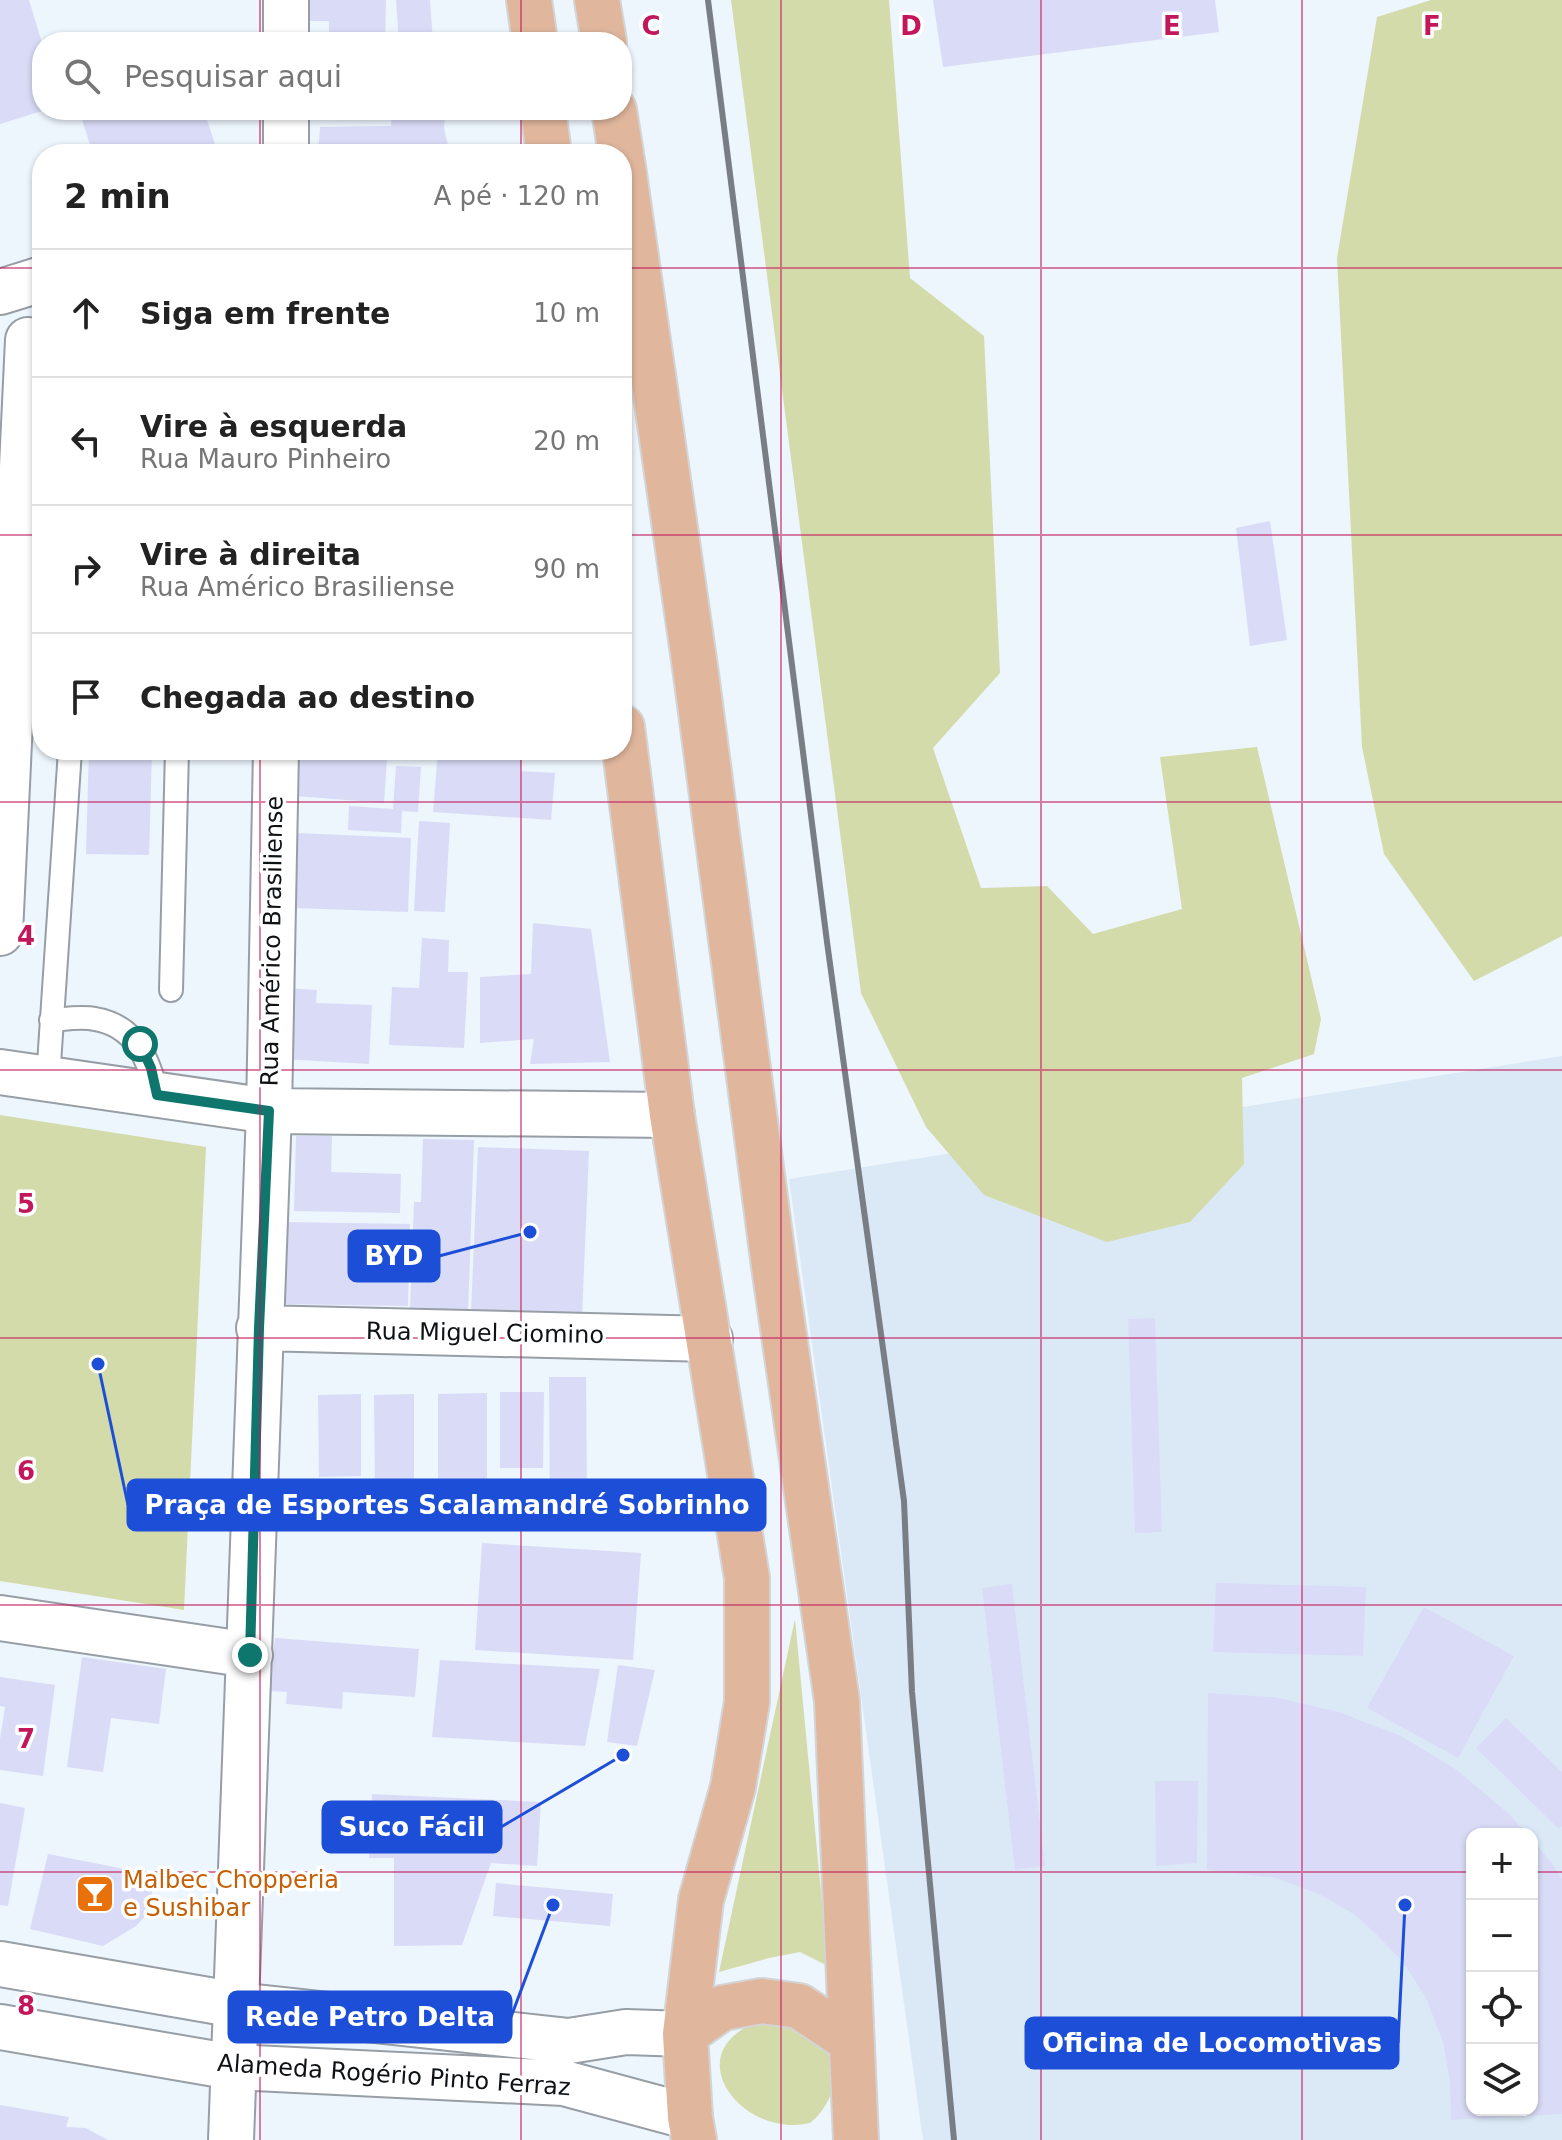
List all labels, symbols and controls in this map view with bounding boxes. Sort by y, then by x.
text: C [641,11,661,41]
text: D [900,11,922,41]
text: E [1163,11,1181,41]
text: F [1423,11,1441,41]
search box [32,32,632,120]
icon: search [60,54,104,98]
text: Pesquisar aqui [124,59,342,94]
text: 2 min [64,176,171,216]
text: A pé · 120 m [433,181,600,211]
icon: ahead [64,291,108,335]
text: Siga em frente [140,296,390,331]
text: 10 m [533,298,600,328]
text: Vire à esquerda [140,409,407,444]
icon: left [64,419,108,463]
text: 20 m [533,426,600,456]
text: Rua Mauro Pinheiro [140,444,391,474]
text: Vire à direita [140,537,361,572]
icon: right [64,547,108,591]
text: 90 m [533,554,600,584]
text: Rua Américo Brasiliense [140,572,455,602]
icon: arrive [64,675,108,719]
text: Chegada ao destino [140,680,475,715]
street label: Rua Américo Brasiliense [255,796,289,1086]
text: 4 [17,921,35,951]
route start [122,1026,158,1062]
text: 5 [17,1189,35,1219]
callout: BYD [349,1231,439,1281]
text: BYD [365,1241,423,1271]
street label: Rua Miguel Ciomino [366,1317,604,1349]
text: 6 [17,1456,35,1486]
callout: Praça de Esportes Scalamandré Sobrinho [128,1480,765,1530]
text: Praça de Esportes Scalamandré Sobrinho [144,1490,750,1520]
route end [232,1637,268,1673]
text: 7 [17,1724,35,1754]
callout: Suco Fácil [323,1802,501,1852]
text: Suco Fácil [339,1812,485,1842]
map controls [1466,1828,1538,2116]
button: + [1466,1828,1538,1900]
place label: Malbec Chopperia e Sushibar [123,1866,339,1922]
bar icon: Malbec Chopperia e Sushibar [74,1873,116,1915]
button: − [1466,1900,1538,1972]
button: locate [1466,1972,1538,2044]
text: 8 [17,1991,35,2021]
callout: Rede Petro Delta [229,1992,511,2042]
text: Rede Petro Delta [245,2002,495,2032]
callout: Oficina de Locomotivas [1026,2018,1398,2068]
text: Oficina de Locomotivas [1042,2028,1382,2058]
button: layers [1466,2044,1538,2116]
street label: Alameda Rogério Pinto Ferraz [216,2049,572,2101]

